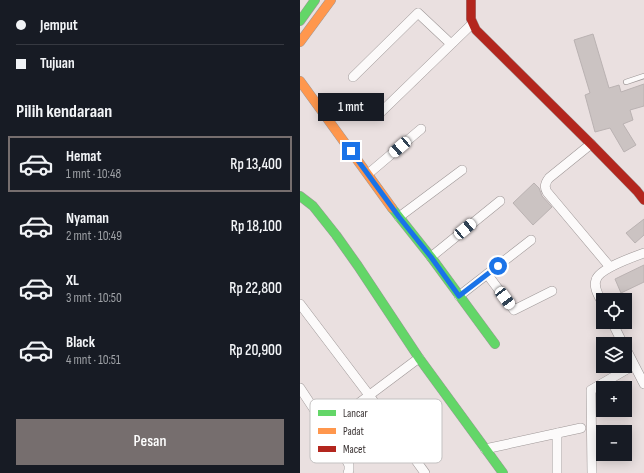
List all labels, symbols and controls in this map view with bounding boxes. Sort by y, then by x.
text: Jemput [40,16,78,35]
text: Tujuan [40,54,75,73]
callout: 1 mnt [318,93,384,121]
text: 1 mnt [338,99,364,115]
text: Pilih kendaraan [16,101,112,122]
car [387,135,413,159]
route end [342,142,360,160]
icon: car [18,146,54,182]
text: Hemat [66,147,101,166]
text: Rp 13,400 [230,155,282,174]
text: 1 mnt · 10:48 [66,166,121,182]
icon: car [18,208,54,244]
text: Nyaman [66,209,109,228]
text: Rp 18,100 [231,217,282,236]
car [452,217,478,241]
text: 2 mnt · 10:49 [66,228,122,244]
route start [489,257,507,275]
icon: car [18,270,54,306]
text: XL [66,271,79,290]
text: Rp 22,800 [229,279,282,298]
car [493,285,517,311]
text: 3 mnt · 10:50 [66,290,122,306]
map controls [596,293,632,461]
button: locate [596,293,632,329]
icon: car [18,332,54,368]
text: Black [66,333,95,352]
button: layers [596,337,632,373]
text: Rp 20,900 [229,341,282,360]
text: 4 mnt · 10:51 [66,352,121,368]
button: + [596,381,632,417]
legend [310,399,442,463]
text: Lancar [343,407,368,420]
button: Pesan [16,419,284,465]
text: Padat [343,425,365,438]
button: − [596,425,632,461]
text: Macet [343,443,367,456]

